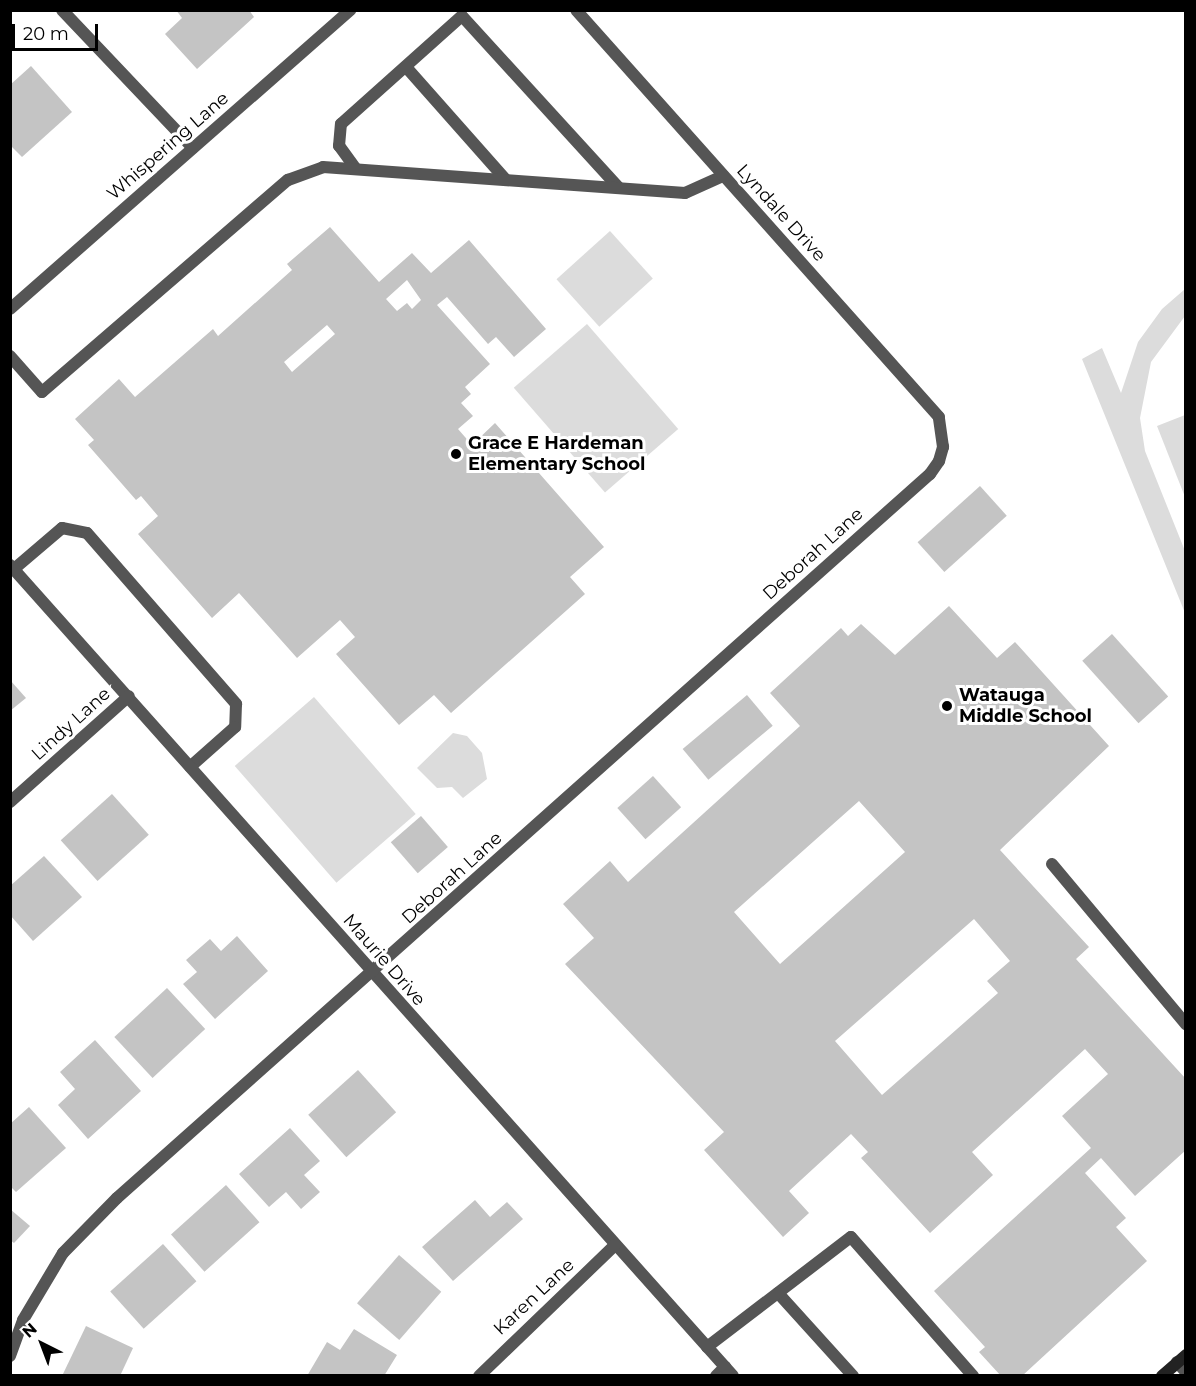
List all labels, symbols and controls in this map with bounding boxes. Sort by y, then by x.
scale bar [15,12,100,50]
text: 20 m [23,23,69,45]
street label: Whispering Lane [103,87,233,205]
street label: Lyndale Drive [732,160,830,266]
place label: Grace E Hardeman Elementary School [468,433,645,476]
marker: Grace E Hardeman Elementary School [449,447,463,461]
street label: Deborah Lane [758,503,868,605]
street label: Lindy Lane [27,683,115,765]
place label: Watauga Middle School [959,685,1092,728]
marker: Watauga Middle School [940,699,954,713]
street label: Deborah Lane [397,827,507,929]
street label: Maurie Drive [338,910,430,1010]
street label: Karen Lane [489,1254,579,1340]
north arrow [12,1314,72,1374]
text: N [18,1319,41,1342]

